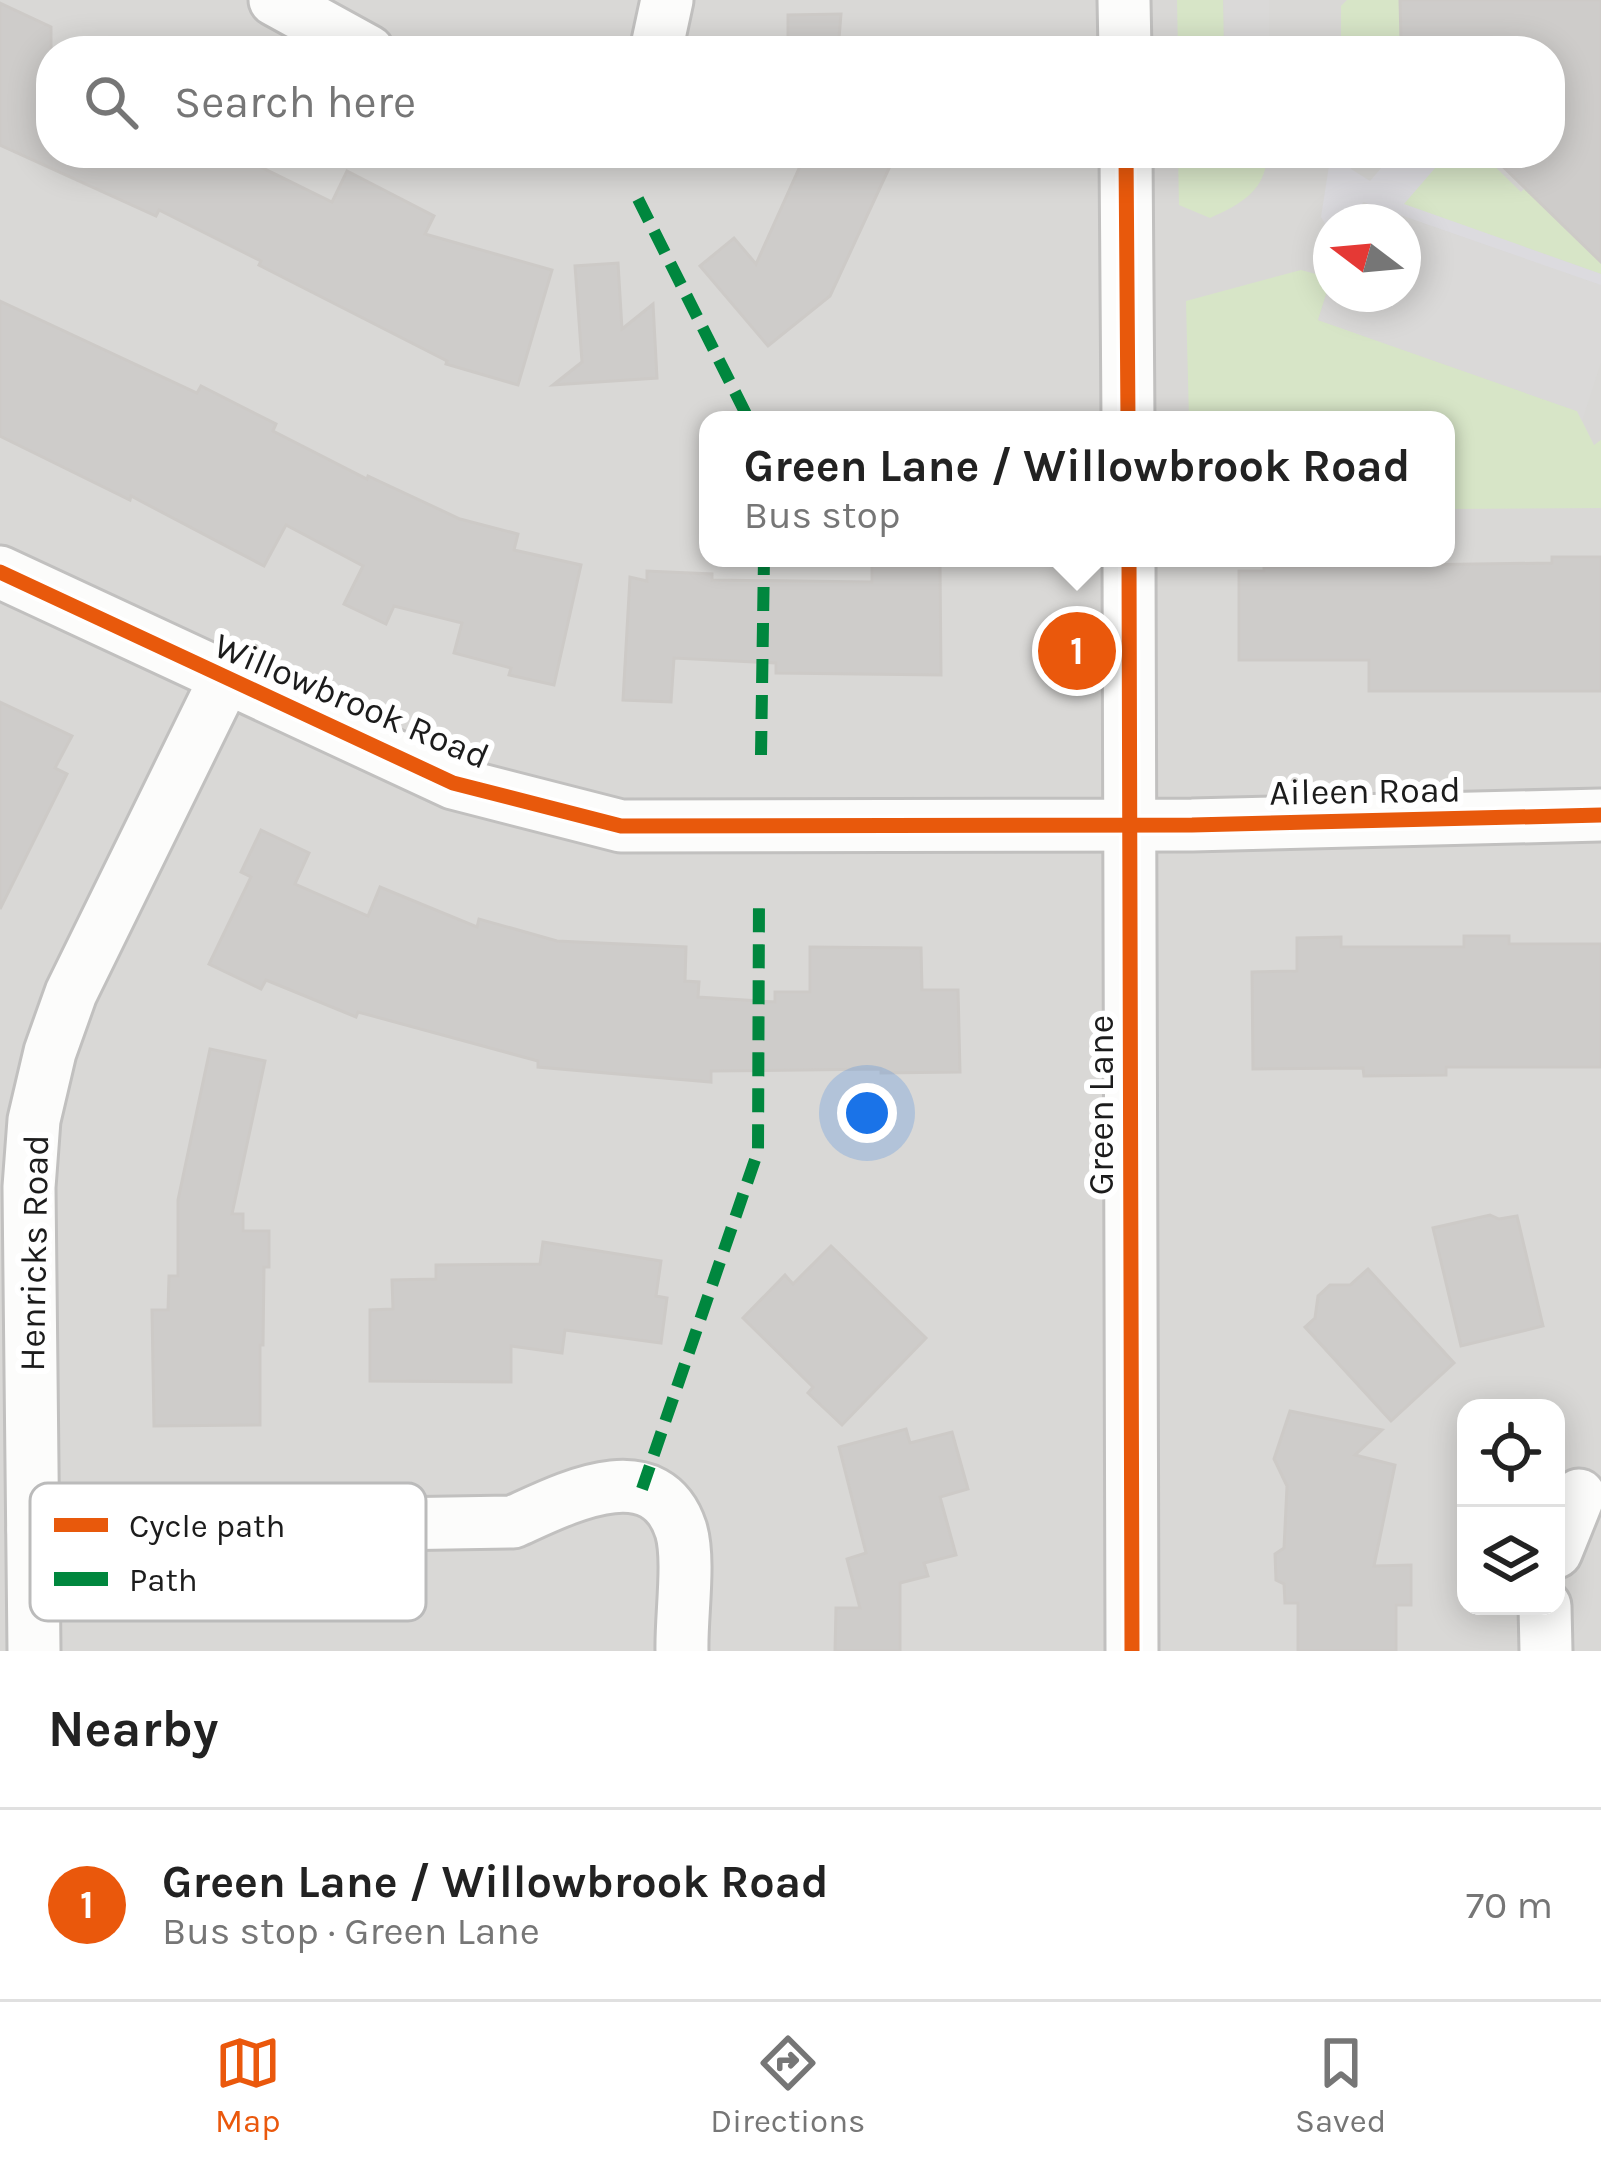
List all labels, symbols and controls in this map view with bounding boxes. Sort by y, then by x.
search box [36,36,1565,168]
icon: search [78,69,144,135]
text: Search here [174,76,416,128]
north arrow [1313,204,1421,312]
popup [699,411,1455,567]
text: Green Lane / Willowbrook Road [744,440,1410,492]
text: Bus stop [744,492,901,538]
pin: 1 [1038,606,1116,696]
street label: Willowbrook Road [208,624,495,778]
street label: Aileen Road [1269,768,1461,814]
street label: Green Lane [1080,1015,1122,1195]
your location [837,1083,897,1143]
street label: Henricks Road [11,1134,57,1372]
map controls [1457,1399,1565,1615]
button: locate [1457,1399,1565,1507]
legend [30,1483,426,1621]
text: Cycle path [129,1507,285,1545]
button: layers [1457,1507,1565,1615]
text: Path [129,1561,198,1599]
text: Nearby [48,1699,218,1759]
text: Green Lane / Willowbrook Road [162,1856,829,1908]
text: 1 [80,1882,94,1928]
text: 70 m [1466,1882,1553,1928]
text: Bus stop · Green Lane [162,1908,540,1954]
tab: Map [215,2030,281,2140]
tab: Directions [710,2030,865,2140]
tab: Saved [1295,2030,1386,2140]

